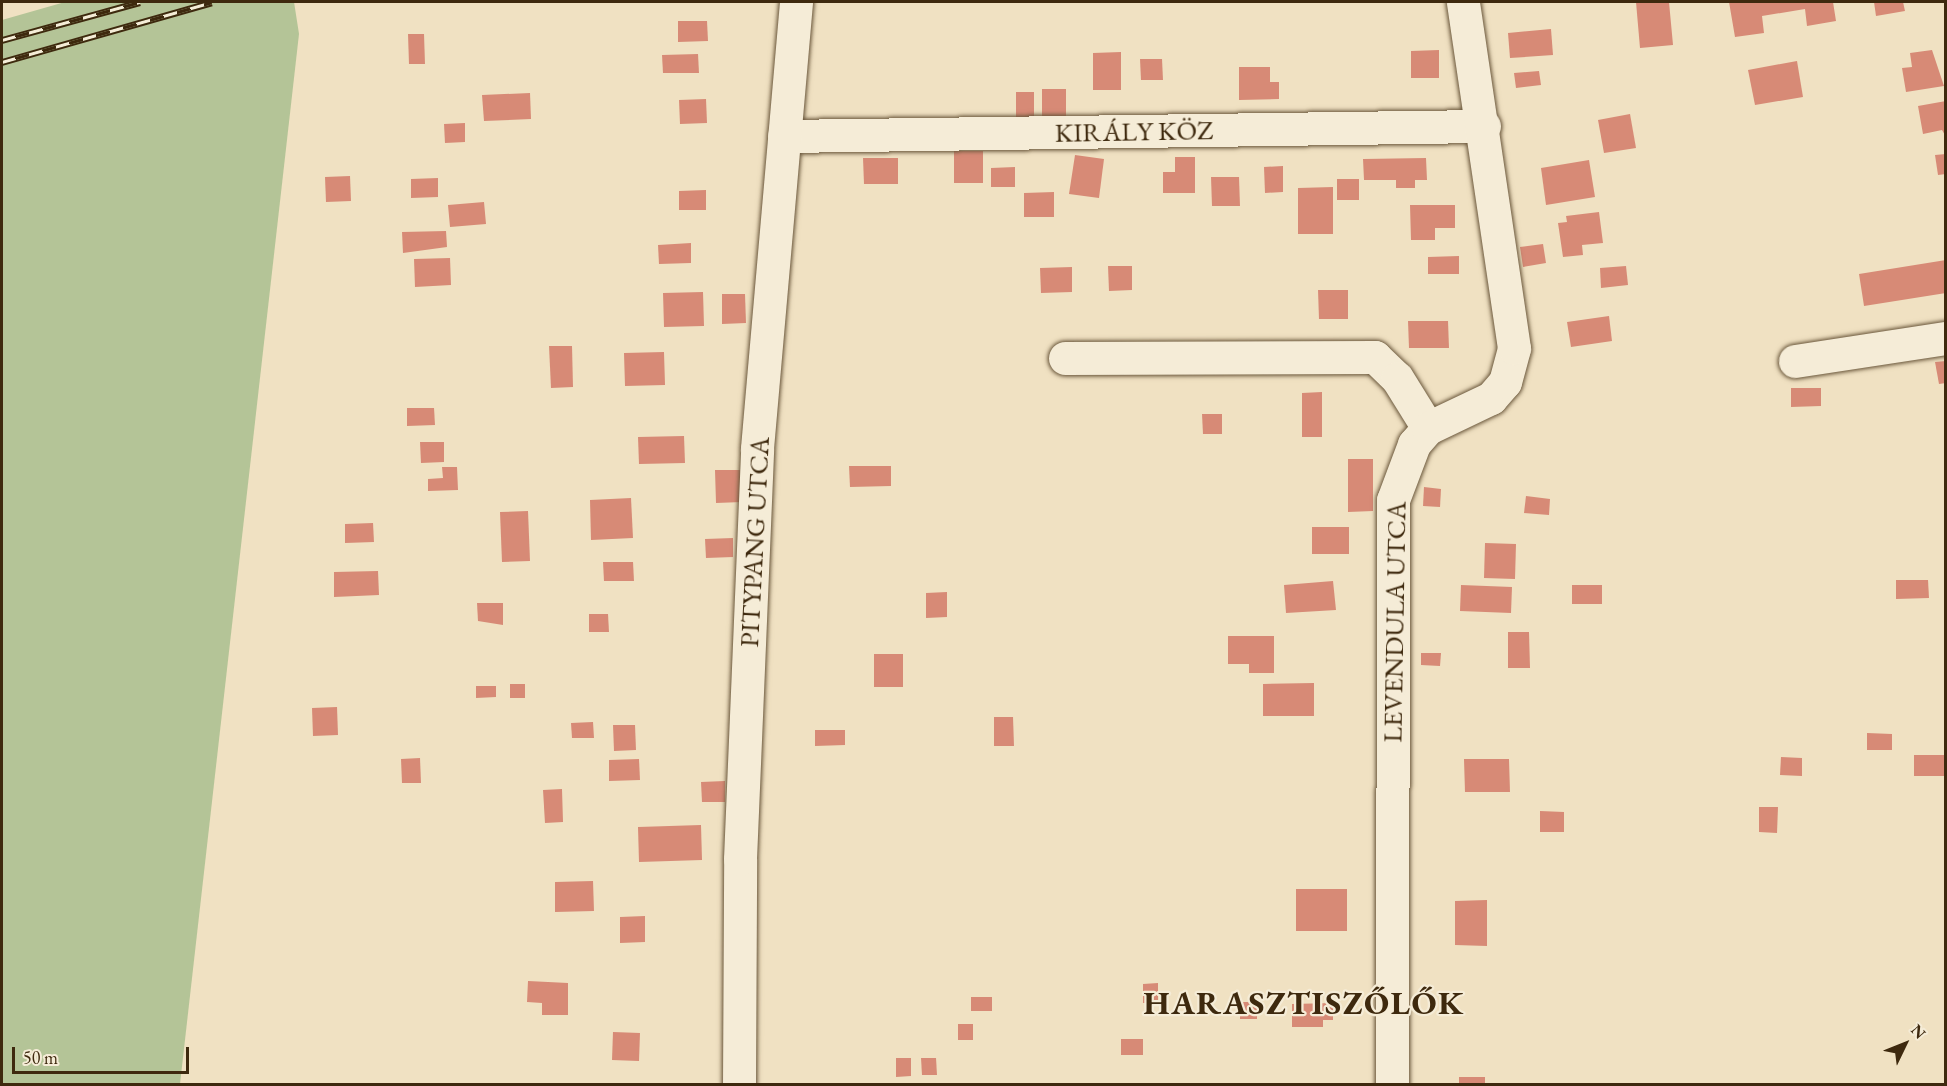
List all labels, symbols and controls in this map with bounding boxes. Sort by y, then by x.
street label: KIRÁLY KÖZ [1054,113,1214,149]
street label: PITYPANG UTCA [732,436,776,648]
street label: LEVENDULA UTCA [1376,501,1412,743]
district label: HARASZTISZŐLŐK [1143,983,1465,1023]
north arrow [1875,1014,1935,1074]
text: N [1906,1019,1931,1043]
scale bar [15,1035,192,1073]
text: 50 m [23,1046,58,1069]

